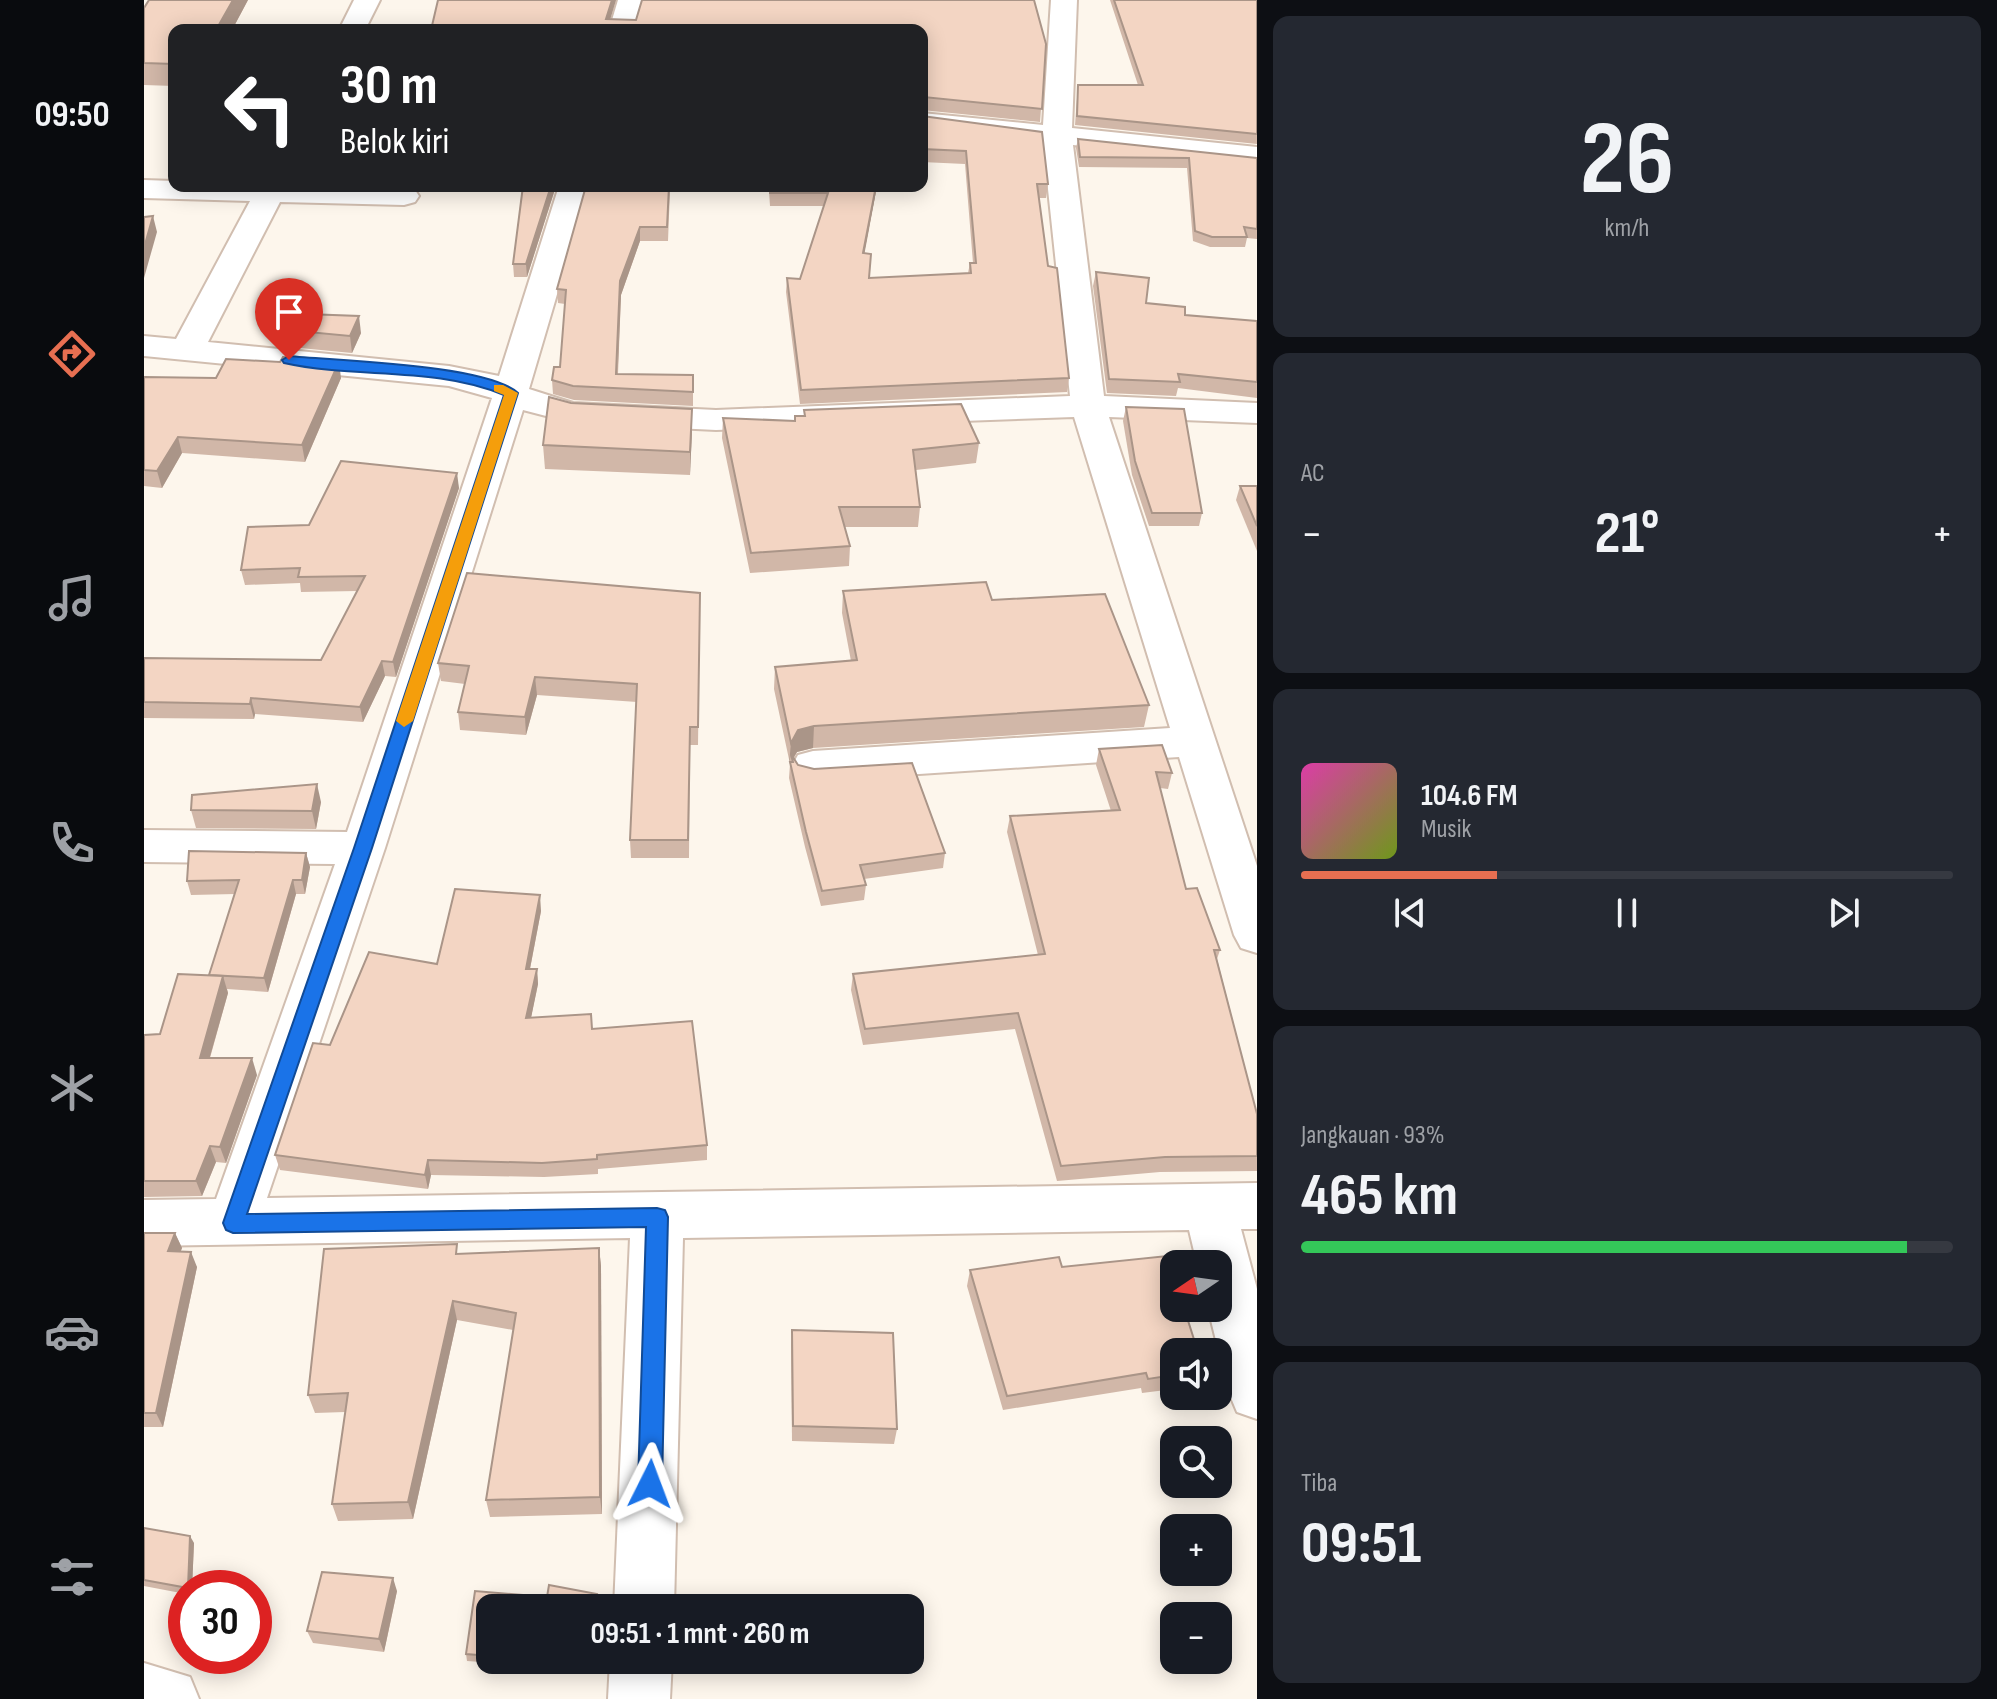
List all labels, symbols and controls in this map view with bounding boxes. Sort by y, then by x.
text: 30 m [340,53,438,120]
icon: left [208,56,312,160]
text: 09:50 [34,94,110,137]
text: 26 [1580,98,1674,223]
text: Belok kiri [340,121,449,164]
text: km/h [1605,213,1649,244]
pin [255,278,323,360]
icon: arrive [267,290,311,334]
icon: directions [44,326,100,382]
text: AC [1301,458,1325,489]
text: 21° [1594,498,1660,570]
text: − [1301,508,1323,561]
text: + [1931,508,1953,561]
icon: music [44,570,100,626]
text: 104.6 FM [1421,778,1518,814]
text: Musik [1421,814,1471,845]
icon: phone [44,815,100,871]
icon: previous [1388,891,1432,935]
icon: pause [1605,891,1649,935]
icon: next [1822,891,1866,935]
icon: climate [44,1060,100,1116]
text: Jangkauan · 93% [1301,1120,1444,1151]
text: 465 km [1301,1160,1458,1232]
north arrow [1160,1250,1232,1322]
map controls [1160,1250,1232,1674]
icon: car [44,1304,100,1360]
button: sound [1160,1338,1232,1410]
button: search [1160,1426,1232,1498]
position arrow [608,1442,692,1526]
text: Tiba [1301,1468,1337,1499]
text: 09:51 [1301,1508,1421,1580]
button: + [1160,1514,1232,1586]
icon: filters [44,1549,100,1605]
speed limit sign: 30 [168,1570,272,1674]
button: − [1160,1602,1232,1674]
text: 09:51 · 1 mnt · 260 m [590,1616,810,1652]

